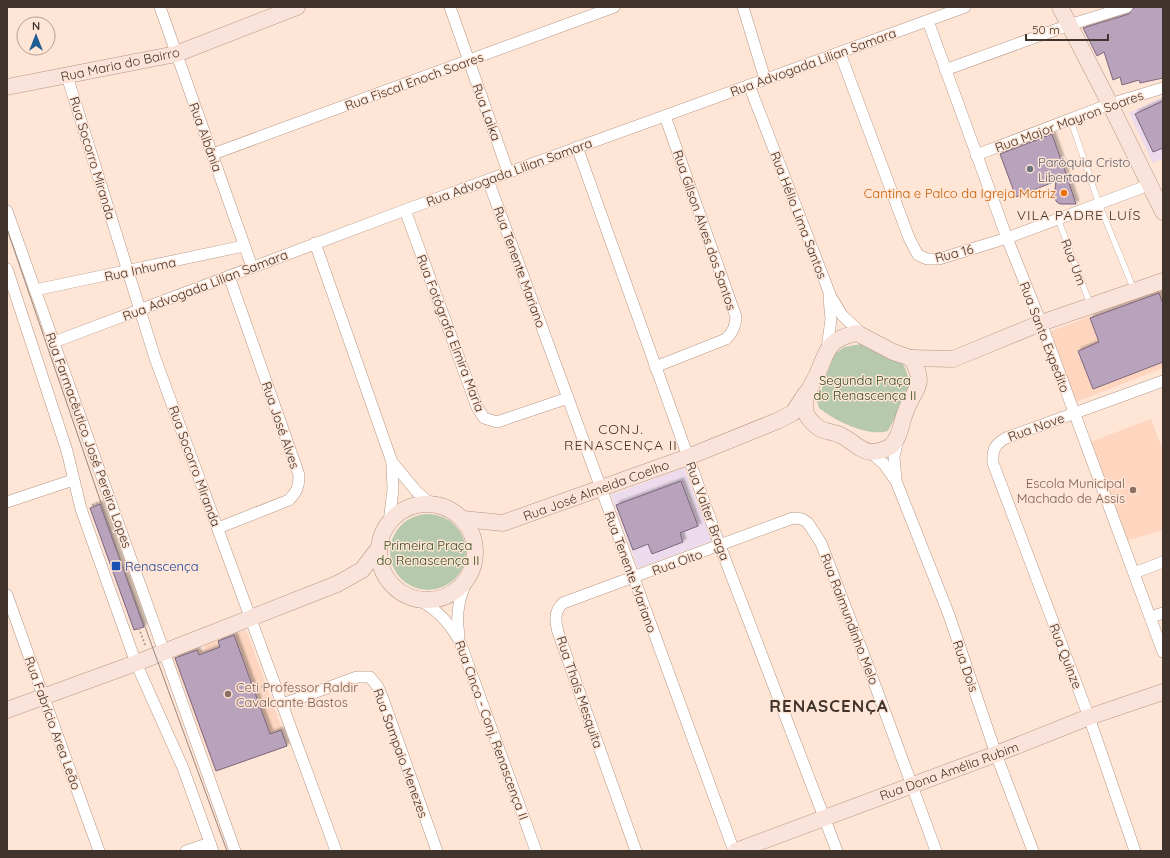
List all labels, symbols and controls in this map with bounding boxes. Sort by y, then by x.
north arrow [16,16,56,56]
scale bar [1026,16,1108,42]
text: N [32,19,40,33]
text: 50 m [1032,22,1060,37]
street label: Rua Advogada Lilian Samara [728,24,898,100]
street label: Rua Maria do Bairro [59,44,181,84]
street label: Rua Fiscal Enoch Soares [342,48,486,114]
street label: Rua Laika [469,81,505,143]
street label: Rua Major Mayron Soares [993,87,1145,155]
street label: Rua Socorro Miranda [67,95,119,221]
street label: Rua Albânia [186,100,226,174]
street label: Rua Advogada Lilian Samara [424,134,594,210]
street label: Rua Gilson Alves dos Santos [670,148,740,312]
street label: Rua Hélio Lima Santos [767,149,831,281]
place label: Paróquia Cristo Libertador [1038,154,1131,185]
marker: Paróquia Cristo Libertador [1025,164,1035,174]
place label: Cantina e Palco da Igreja Matriz [864,185,1056,201]
marker: Cantina e Palco da Igreja Matriz [1059,188,1069,198]
street label: Rua Tenente Mariano [491,204,550,330]
district label: VILA PADRE LUÍS [1017,206,1141,224]
street label: Rua Um [1058,236,1090,288]
street label: Rua 16 [933,240,975,266]
street label: Rua Advogada Lilian Samara [120,246,290,324]
street label: Rua Fotógrafa Elmira Maria [414,252,488,414]
street label: Rua Inhuma [103,254,177,284]
street label: Rua Santo Expedito [1016,279,1074,395]
street label: Rua Farmacêutico José Pereira Lopes [42,330,136,550]
park label: Segunda Praça do Renascença II [813,372,917,403]
street label: Rua José Alves [259,379,303,471]
street label: Rua Socorro Miranda [166,403,224,529]
street label: Rua Nove [1006,409,1066,445]
district label: CONJ. RENASCENÇA II [564,420,678,454]
street label: Rua José Almeida Coelho [521,456,671,524]
street label: Rua Valter Braga [683,459,733,563]
place label: Escola Municipal Machado de Assis [1017,475,1125,506]
marker: Escola Municipal Machado de Assis [1128,485,1138,495]
street label: Rua Tenente Mariano [602,509,661,635]
park label: Primeira Praça do Renascença II [376,537,480,568]
street label: Rua Oito [650,545,704,578]
street label: Rua Raimundinho Melo [818,551,882,687]
place label: Renascença [125,558,199,574]
marker: Renascença [110,560,122,572]
street label: Rua Quinze [1046,621,1086,691]
street label: Rua Thaís Mesquita [553,634,607,750]
street label: Rua Cinco - Conj. Renascença II [452,638,532,822]
street label: Rua Dois [950,638,982,694]
street label: Rua Fabrício Area Leão [21,654,85,792]
place label: Ceti Professor Raldir Cavalcante Bastos [236,679,358,710]
street label: Rua Sampaio Menezes [370,686,432,820]
marker: Ceti Professor Raldir Cavalcante Bastos [223,689,233,699]
district label: RENASCENÇA [769,695,889,716]
street label: Rua Dona Amélia Rubim [877,738,1021,804]

